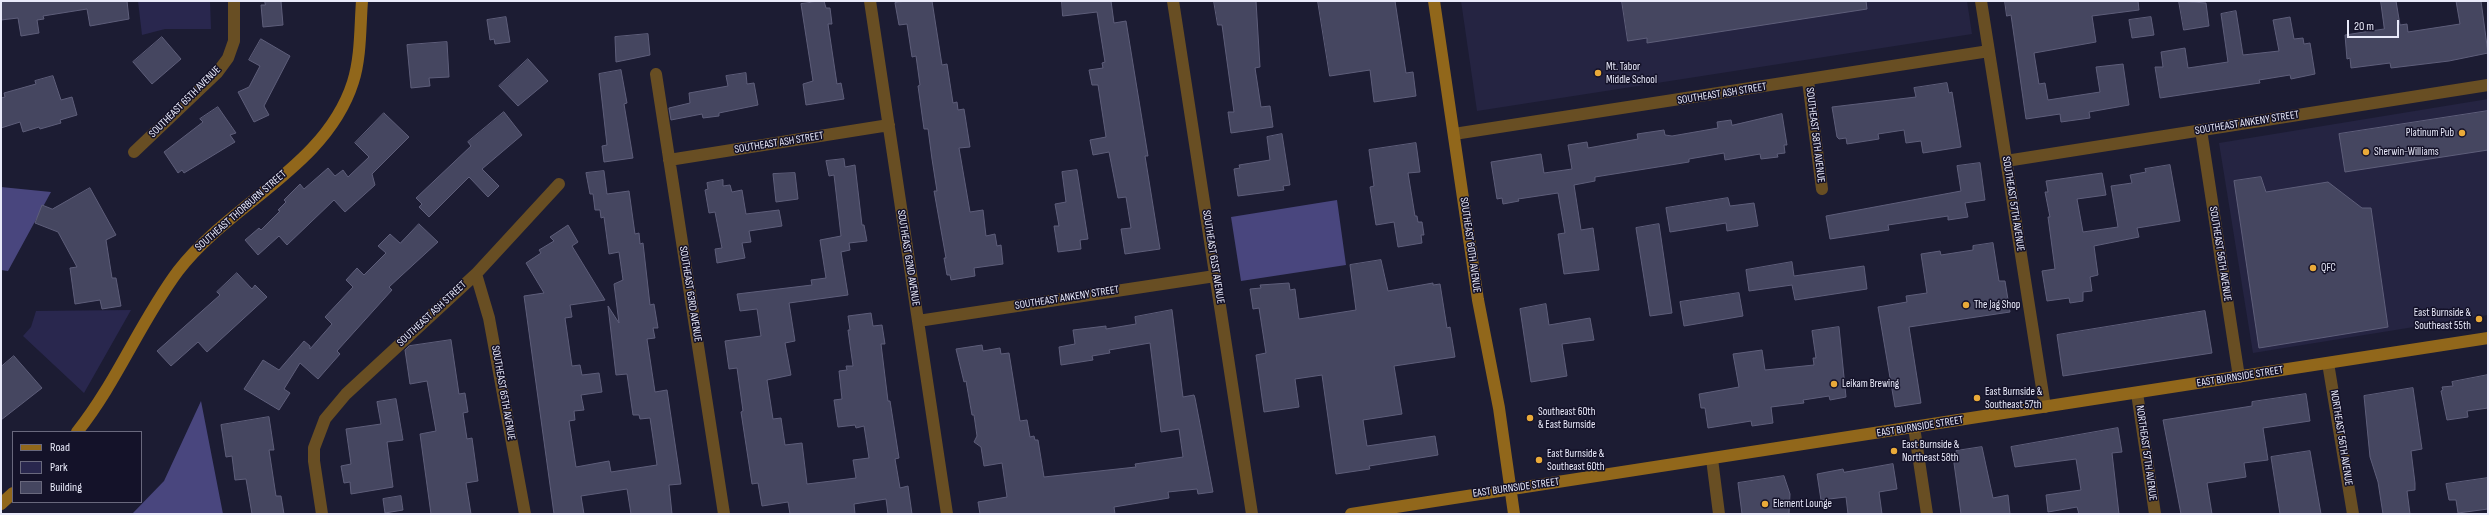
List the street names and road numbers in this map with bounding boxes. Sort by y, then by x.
street label: SOUTHEAST 65TH AVENUE [146,63,224,141]
street label: SOUTHEAST ASH STREET [1676,80,1768,108]
street label: SOUTHEAST 58TH AVENUE [1803,87,1827,183]
street label: SOUTHEAST ANKENY STREET [2194,108,2300,138]
street label: SOUTHEAST ASH STREET [733,129,825,157]
street label: SOUTHEAST 57TH AVENUE [1999,156,2027,252]
street label: SOUTHEAST THORBURN STREET [193,168,289,254]
street label: SOUTHEAST 60TH AVENUE [1457,196,1483,294]
street label: SOUTHEAST 56TH AVENUE [2206,206,2234,302]
street label: SOUTHEAST 62ND AVENUE [894,209,922,307]
street label: SOUTHEAST 61ST AVENUE [1199,209,1227,305]
street label: SOUTHEAST 63RD AVENUE [676,245,704,343]
street label: SOUTHEAST ASH STREET [395,278,469,350]
street label: SOUTHEAST ANKENY STREET [1014,283,1120,313]
street label: SOUTHEAST 65TH AVENUE [488,345,518,441]
street label: EAST BURNSIDE STREET [2196,364,2284,390]
street label: NORTHEAST 56TH AVENUE [2327,389,2355,487]
street label: NORTHEAST 57TH AVENUE [2133,404,2159,502]
street label: EAST BURNSIDE STREET [1876,414,1964,440]
street label: EAST BURNSIDE STREET [1472,475,1560,501]

